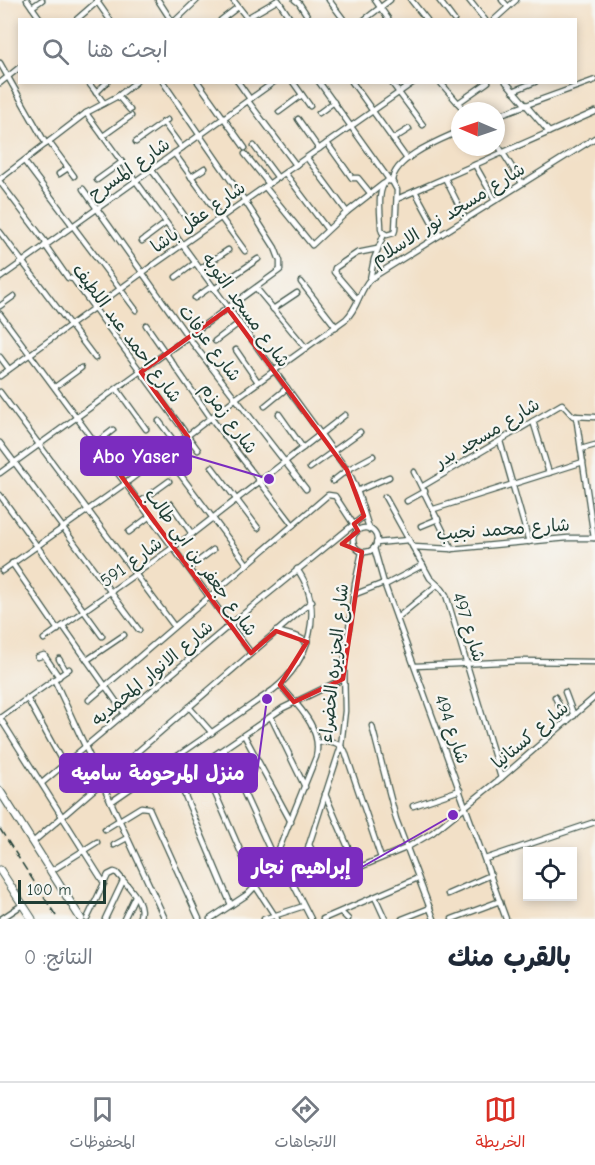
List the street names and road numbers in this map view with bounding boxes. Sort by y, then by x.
street label: شارع المسرح [85,134,175,206]
street label: شارع مسجد نور الاسلام [368,159,531,273]
street label: شارع عقل باشا [147,177,250,259]
street label: شارع مسجد التوبه [196,249,294,372]
street label: شارع احمد عبد اللطيف [67,260,186,407]
street label: شارع عرفات [173,301,245,386]
street label: شارع زمزم [193,379,261,460]
street label: شارع مسجد بدر [429,394,544,475]
street label: شارع جعفر بن ابى طالب [139,484,261,641]
street label: شارع محمد نجيب [436,514,571,546]
street label: شارع 591 [96,533,167,593]
street label: شارع الجزيره الخضراء [316,582,354,744]
street label: شارع 497 [446,590,490,665]
street label: شارع الانوار المحمديه [87,616,218,731]
street label: شارع 494 [429,692,473,767]
street label: شارع كستانيا [488,697,574,774]

